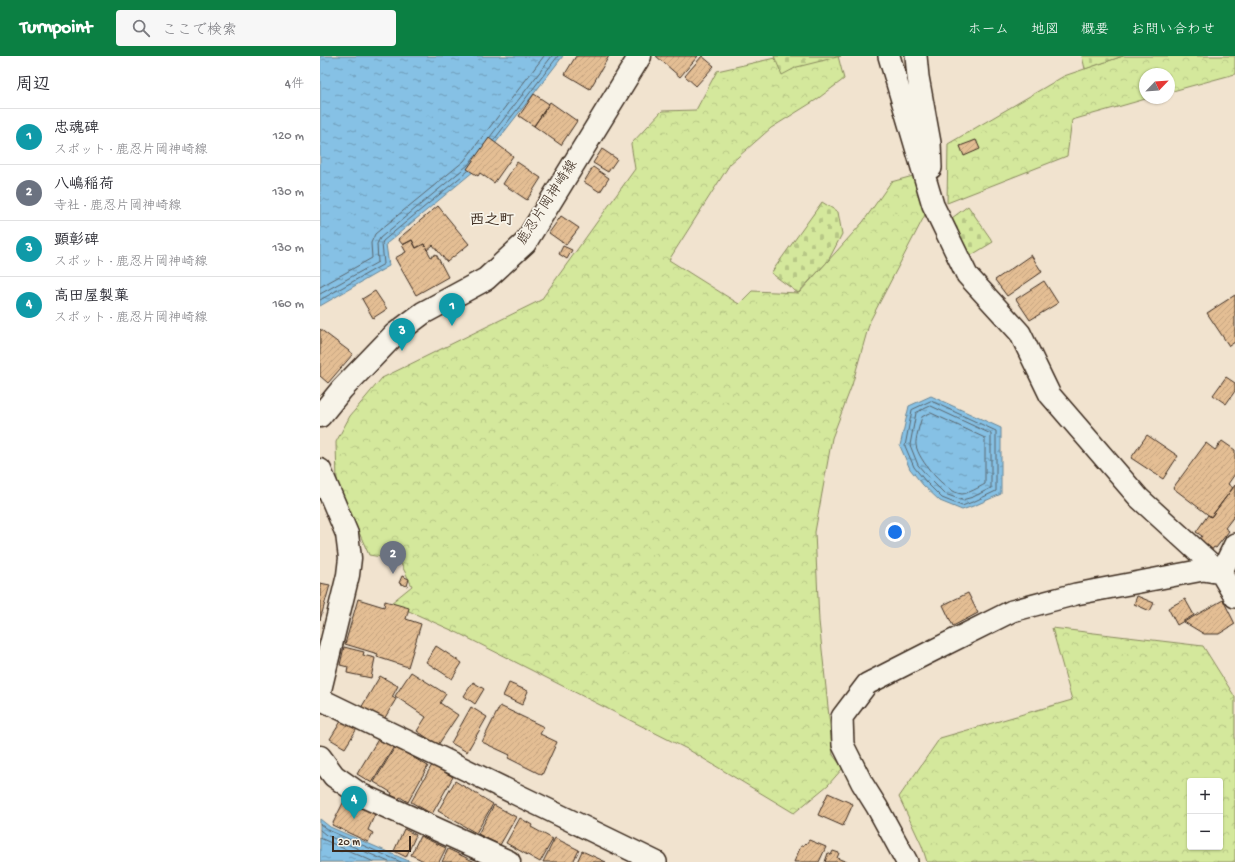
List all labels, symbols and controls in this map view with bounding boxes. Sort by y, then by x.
search box [116,10,396,46]
text: Turnpoint [20,17,92,40]
icon: search [130,17,152,39]
text: ここで検索 [162,22,237,40]
text: ホーム [968,22,1009,39]
text: 地図 [1031,22,1059,39]
text: 概要 [1081,22,1109,39]
text: お問い合わせ [1131,22,1215,39]
north arrow [1139,68,1175,104]
text: 周辺 [16,76,50,96]
text: 4件 [285,77,304,92]
text: 忠魂碑 [54,120,99,138]
text: 1 [26,129,32,144]
text: 120 m [273,129,304,144]
text: スポット · 鹿忍片岡神崎線 [54,143,207,158]
street label: 鹿忍片岡神崎線 [514,157,582,249]
text: 八嶋稲荷 [54,176,114,194]
text: 2 [26,185,32,200]
text: 130 m [272,185,304,200]
text: 寺社 · 鹿忍片岡神崎線 [54,199,181,214]
district label: 西之町 [469,212,515,230]
text: 顕彰碑 [54,232,99,250]
text: 3 [26,241,32,256]
text: 130 m [272,241,304,256]
text: スポット · 鹿忍片岡神崎線 [54,255,207,270]
text: 高田屋製菓 [54,288,129,306]
pin: 1 [439,293,465,326]
text: 4 [26,297,32,312]
text: 160 m [272,297,304,312]
text: スポット · 鹿忍片岡神崎線 [54,311,207,326]
pin: 3 [389,318,415,351]
your location [885,522,905,542]
pin: 2 [380,541,406,574]
map controls [1187,778,1223,850]
button: + [1187,778,1223,814]
pin: 4 [341,786,367,819]
button: − [1187,814,1223,850]
scale bar [332,834,411,853]
text: 20 m [338,837,360,849]

